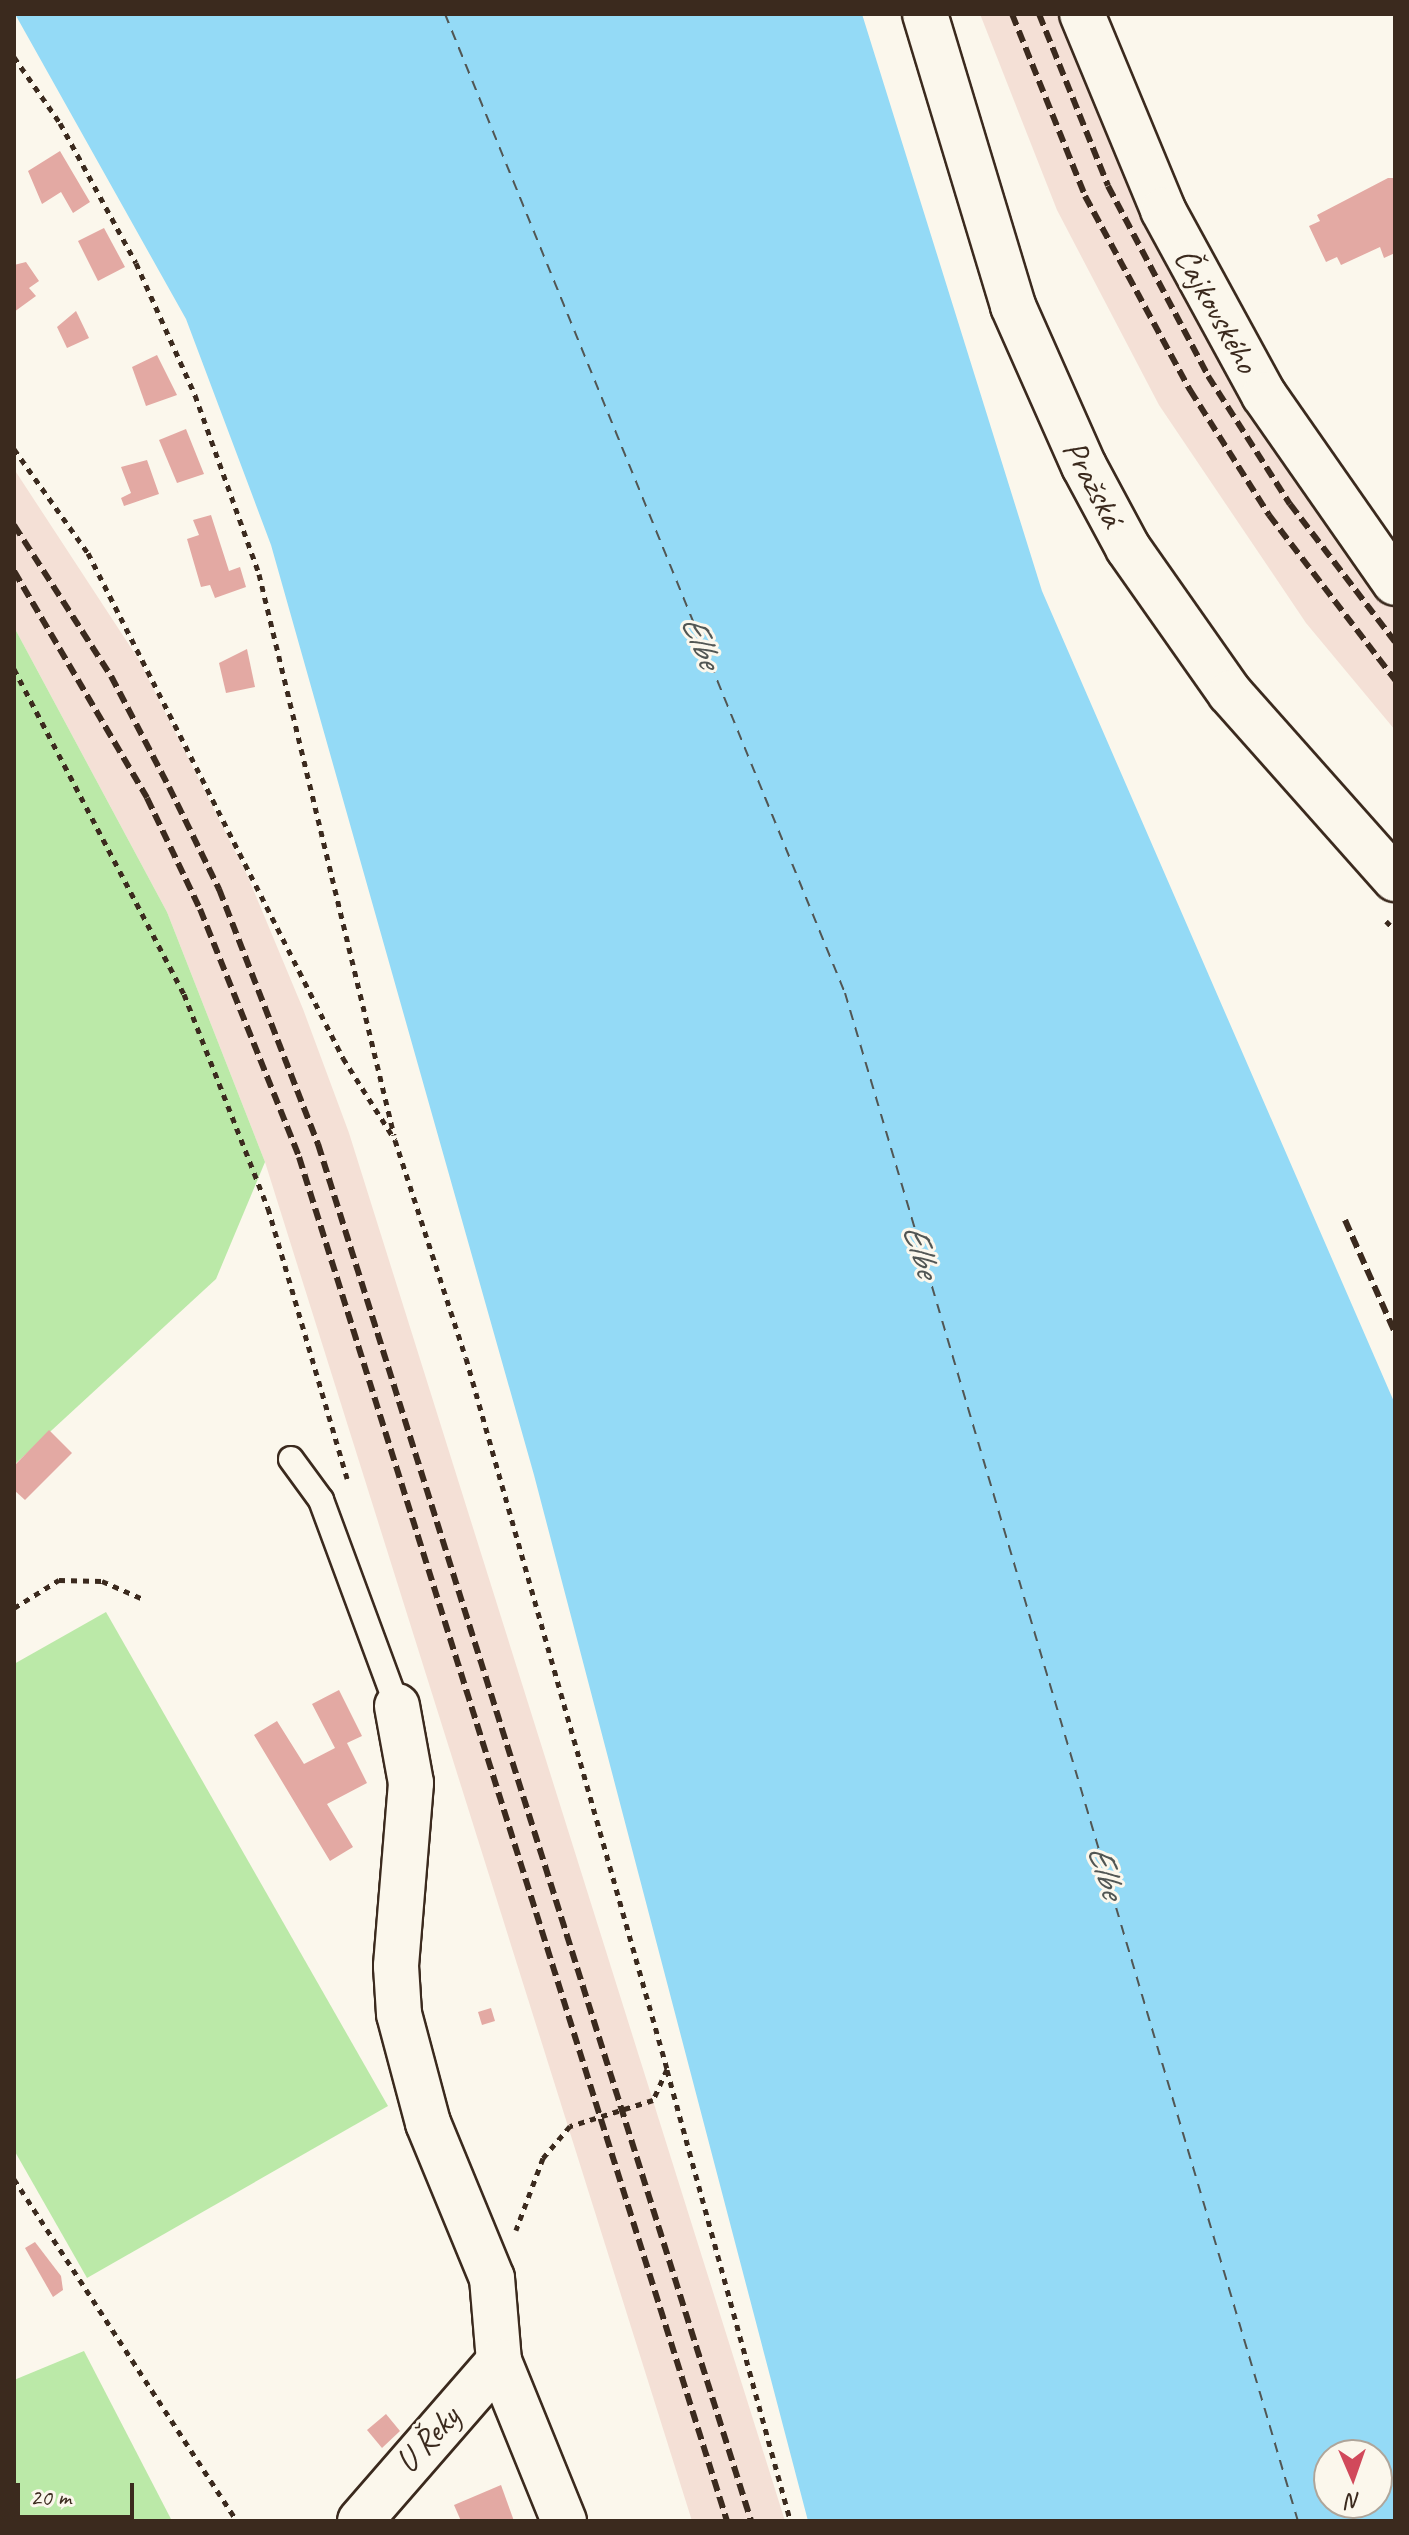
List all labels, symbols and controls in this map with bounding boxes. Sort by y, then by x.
street label: Čajkovského [1166,240,1268,380]
street label: Pražská [1054,433,1134,533]
water label: Elbe [671,609,731,673]
water label: Elbe [893,1219,949,1281]
water label: Elbe [1078,1840,1134,1902]
street label: U Řeky [386,2397,468,2481]
north arrow [1313,2439,1393,2519]
scale bar [20,2467,138,2517]
text: 20 m [30,2482,71,2512]
text: N [1346,2487,1361,2515]

